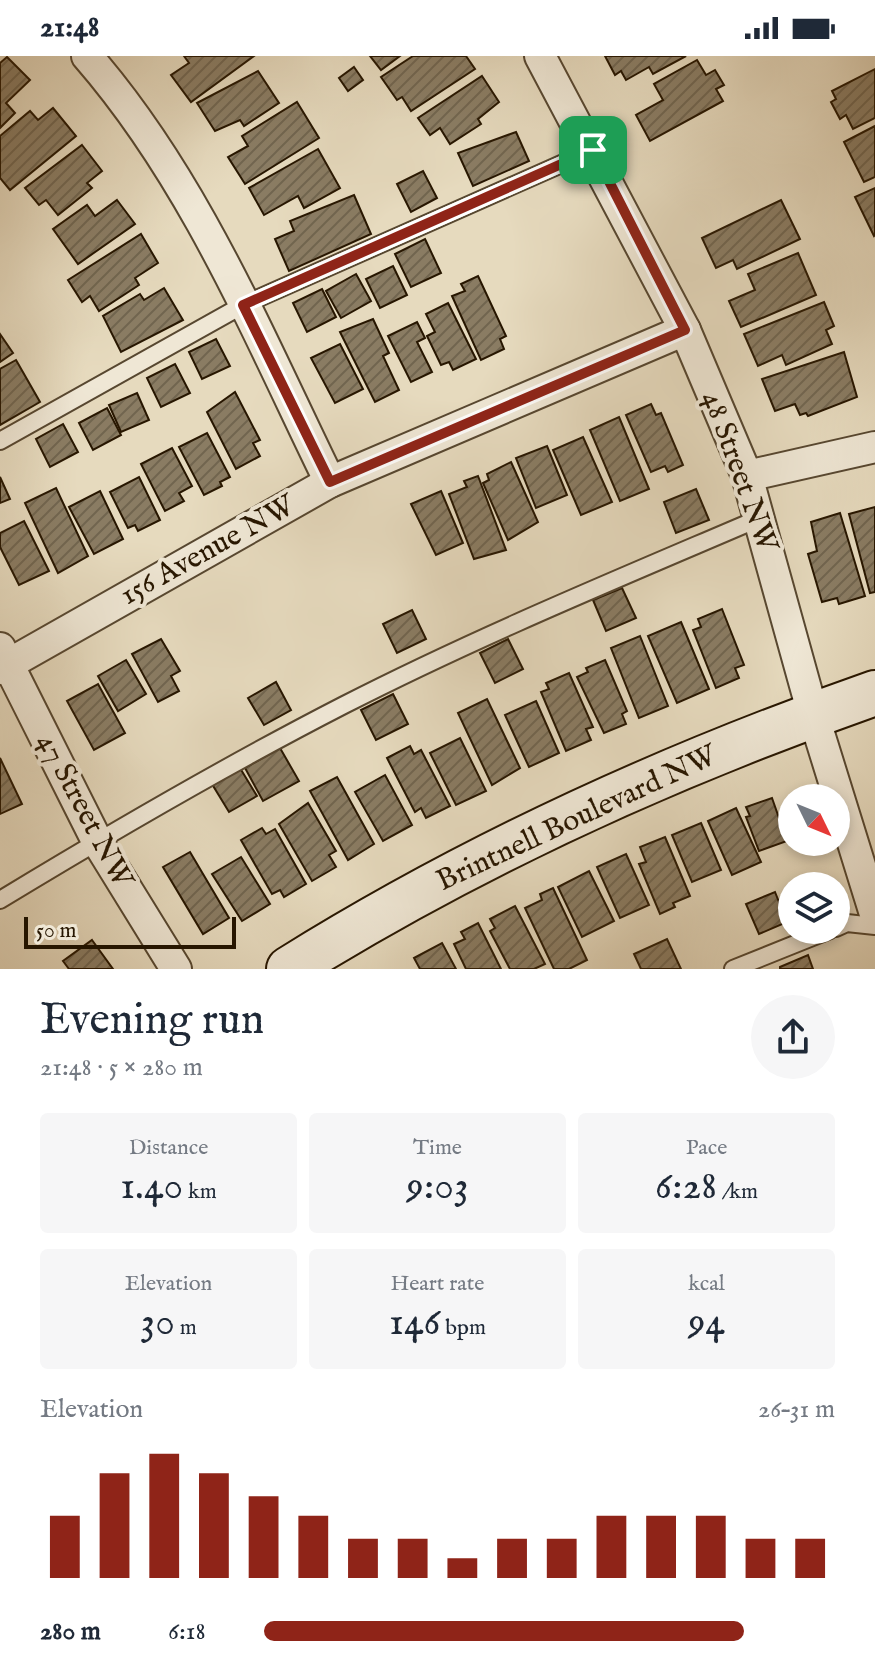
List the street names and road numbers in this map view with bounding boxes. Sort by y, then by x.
street label: 48 Street NW [692,386,786,559]
street label: 156 Avenue NW [114,487,303,615]
street label: 47 Street NW [27,727,141,896]
street label: Brintnell Boulevard NW [431,737,725,901]

